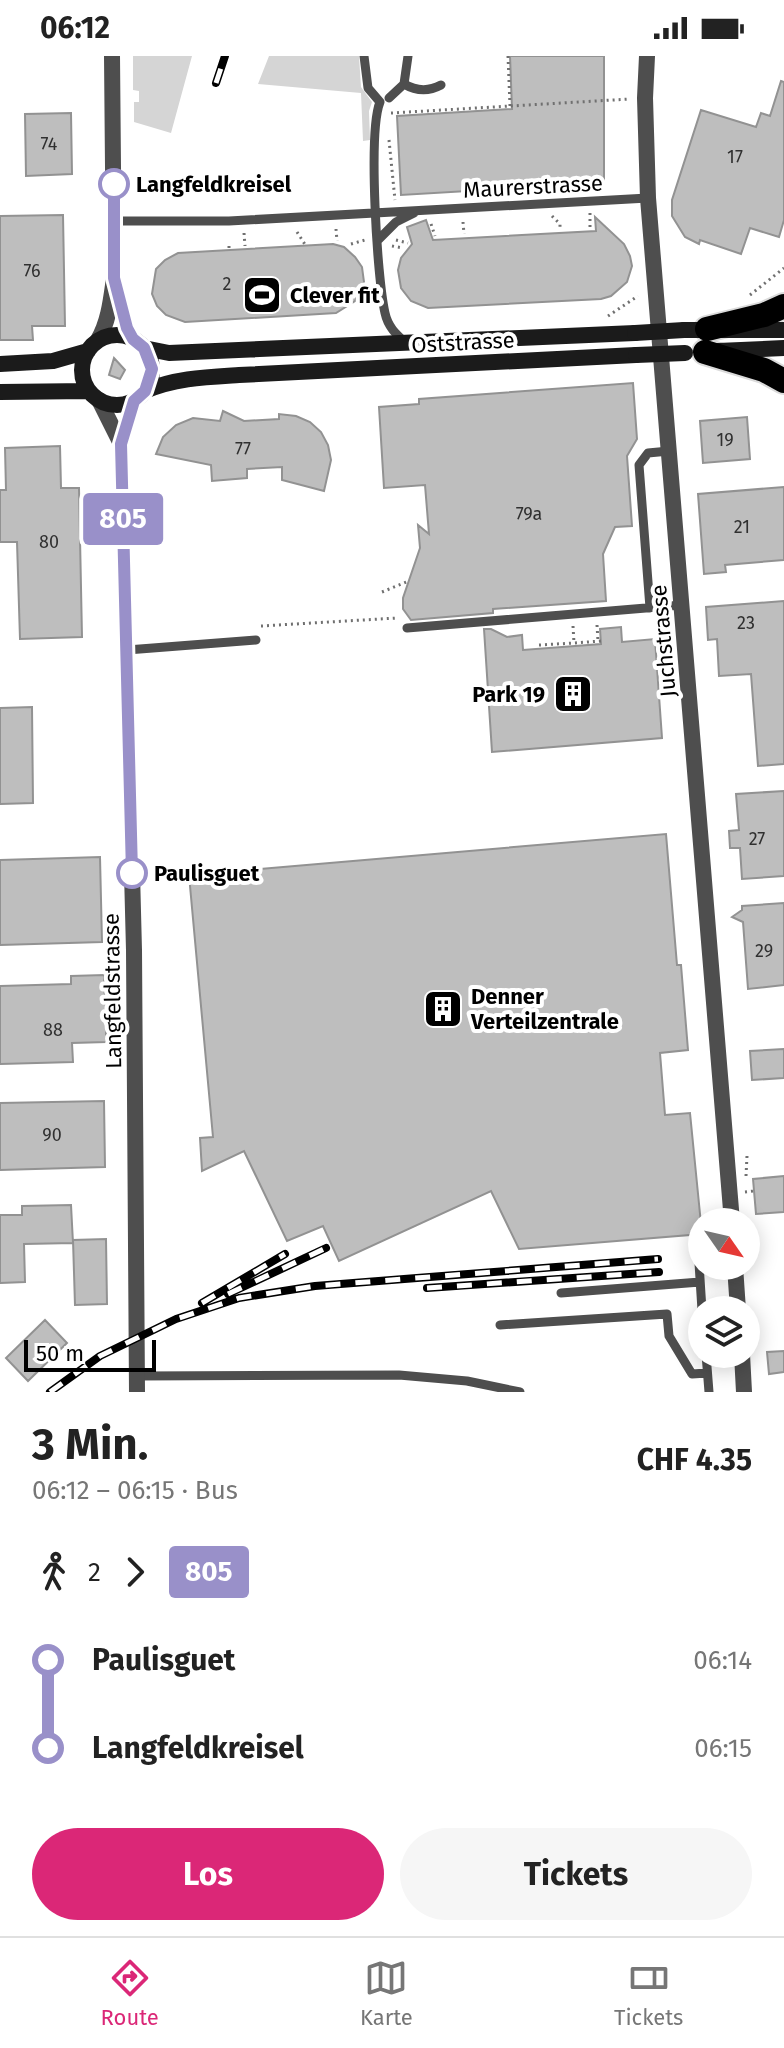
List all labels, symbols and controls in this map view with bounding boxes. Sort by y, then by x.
text: 06:12 [40,10,110,46]
house number: 74 [41,133,58,155]
house number: 17 [727,146,743,168]
marker: Langfeldkreisel [99,169,129,199]
street label: Maurerstrasse [462,169,604,204]
place label: Langfeldkreisel [136,171,292,198]
house number: 76 [23,260,41,282]
house number: 2 [223,273,232,295]
sports icon: Clever fit [241,274,283,316]
place label: Clever fit [290,282,380,309]
street label: Oststrasse [411,326,515,359]
house number: 19 [716,429,734,451]
house number: 77 [235,438,251,460]
line badge: 805 [77,493,169,545]
text: 805 [99,502,147,535]
house number: 79a [516,503,542,525]
house number: 21 [734,516,750,538]
house number: 80 [39,531,59,553]
street label: Juchstrasse [645,584,682,698]
house number: 23 [737,612,755,634]
building icon: Park 19 [552,673,594,715]
place label: Park 19 [472,681,545,708]
house number: 27 [749,828,765,850]
marker: Paulisguet [117,858,147,888]
place label: Paulisguet [154,860,260,887]
street label: Langfeldstrasse [98,913,127,1069]
house number: 29 [755,940,773,962]
place label: Denner Verteilzentrale [470,983,619,1035]
building icon: Denner Verteilzentrale [422,988,464,1030]
house number: 88 [43,1019,63,1041]
house number: 90 [42,1124,62,1146]
north arrow [688,1208,760,1280]
map controls [688,1208,760,1368]
button: layers [688,1296,760,1368]
scale bar [24,1336,156,1372]
text: 50 m [36,1340,84,1367]
text: 3 Min. [32,1418,148,1471]
text: CHF 4.35 [637,1442,752,1478]
text: 06:12 – 06:15 · Bus [32,1475,238,1506]
icon: walk [32,1550,76,1594]
icon: forward [113,1550,157,1594]
text: 805 [185,1555,233,1588]
text: 2 [88,1557,101,1588]
text: Paulisguet [92,1642,235,1678]
text: 06:14 [693,1645,752,1676]
text: Langfeldkreisel [92,1730,304,1766]
text: 06:15 [694,1733,752,1764]
button: Los [32,1828,384,1920]
button: Tickets [400,1828,752,1920]
tab: Route [101,1956,159,2031]
tab: Karte [360,1956,413,2031]
tab: Tickets [614,1956,683,2031]

